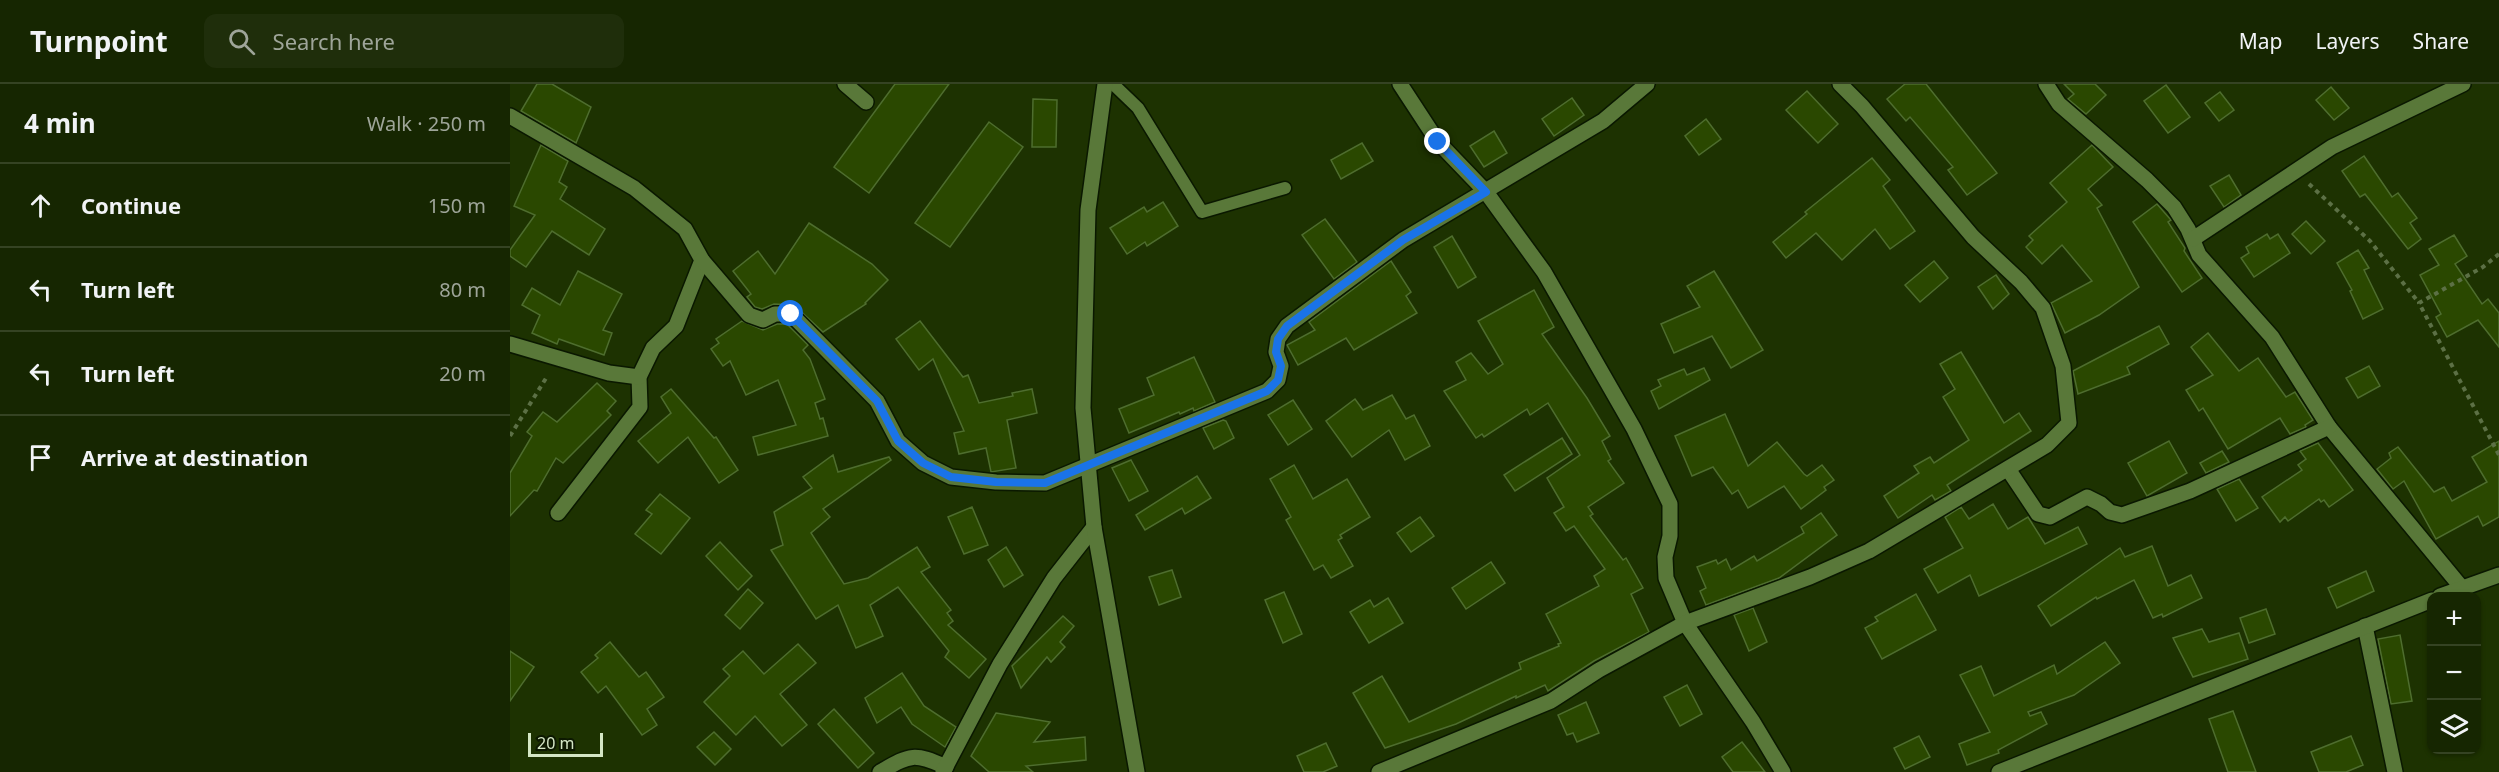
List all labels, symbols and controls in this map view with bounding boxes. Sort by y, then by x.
search box [204,14,624,68]
text: Turnpoint [30,22,168,60]
icon: search [225,25,258,58]
text: Search here [273,26,395,56]
text: Map [2239,27,2283,55]
text: Layers [2316,27,2380,55]
text: Share [2413,27,2469,55]
text: 4 min [24,105,96,141]
text: Walk · 250 m [367,110,486,137]
route end [1424,128,1450,154]
icon: ahead [24,189,57,222]
text: Continue [81,190,181,220]
text: 150 m [428,192,486,219]
icon: left [24,273,57,306]
text: Turn left [81,274,175,304]
text: 80 m [439,276,486,303]
route start [777,300,803,326]
icon: left [24,357,57,390]
text: Turn left [81,358,175,388]
text: 20 m [439,360,486,387]
icon: arrive [24,441,57,474]
text: Arrive at destination [81,442,308,472]
map controls [2427,592,2481,754]
button: + [2427,592,2481,646]
button: − [2427,646,2481,700]
button: layers [2427,700,2481,754]
scale bar [528,730,603,758]
text: 20 m [537,732,574,754]

